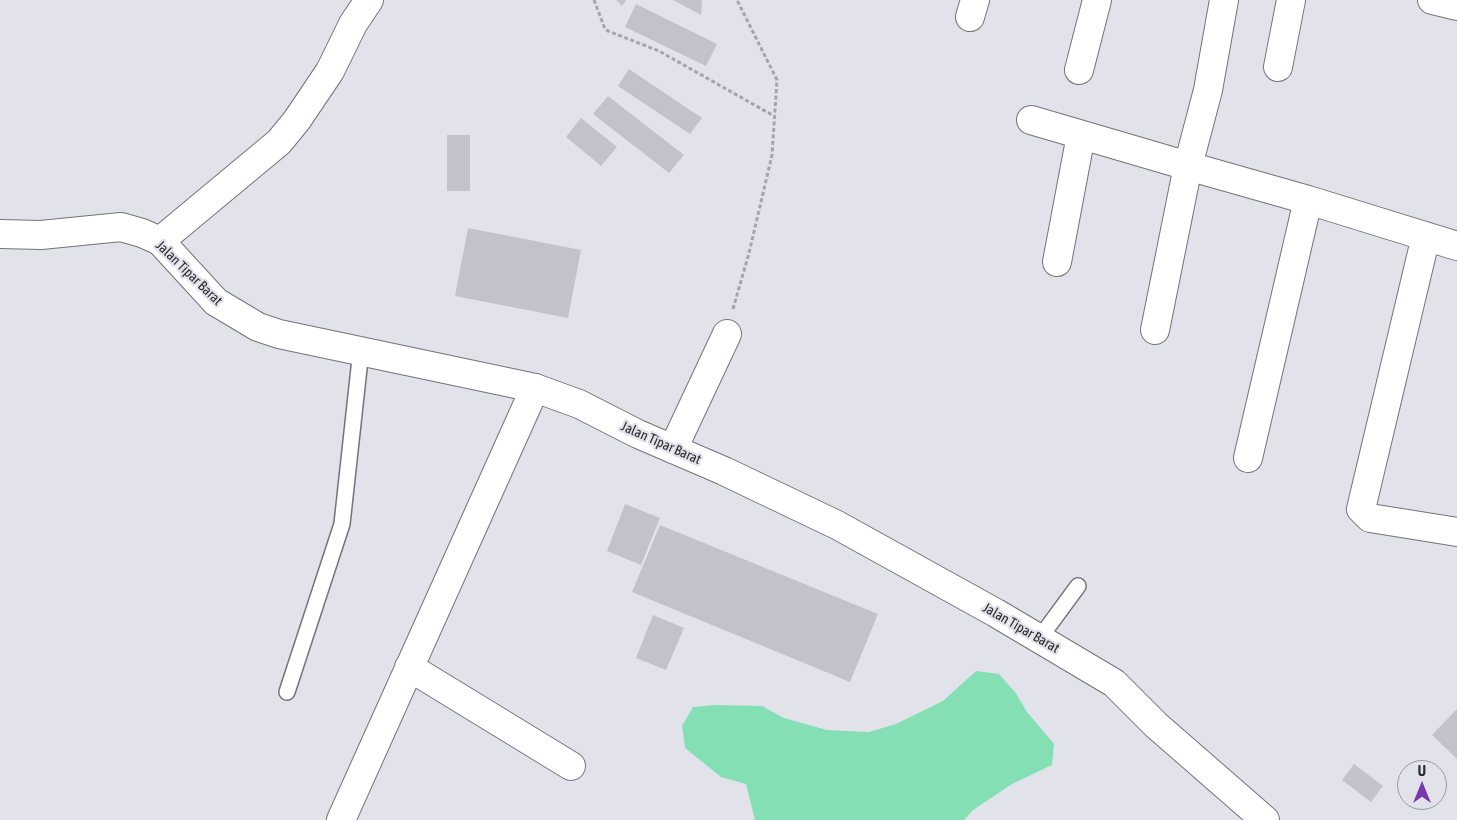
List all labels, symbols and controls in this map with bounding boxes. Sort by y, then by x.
street label: Jalan Tipar Barat [152,237,226,309]
street label: Jalan Tipar Barat [618,418,704,468]
street label: Jalan Tipar Barat [980,599,1062,657]
north arrow [1397,760,1447,810]
text: U [1418,763,1426,779]

